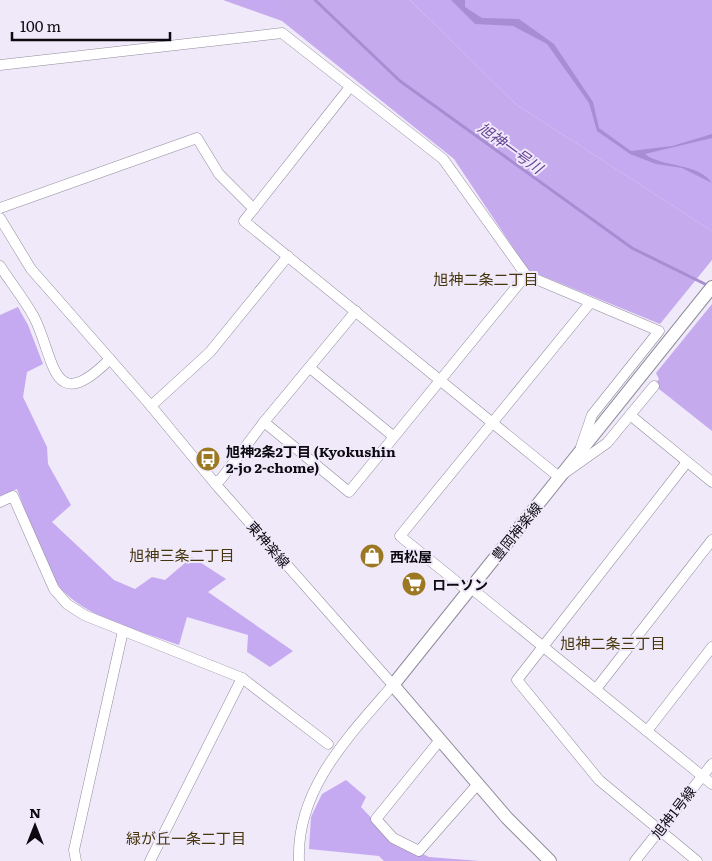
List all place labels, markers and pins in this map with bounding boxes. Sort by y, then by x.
place label: 旭神2条2丁目 (Kyokushin 2-jo 2-chome) [226,441,396,477]
bus stop icon: 旭神2条2丁目 (Kyokushin 2-jo 2-chome) [195,446,221,472]
shop icon: 西松屋 [359,543,385,569]
place label: 西松屋 [390,546,432,566]
supermarket icon: ローソン [401,571,427,597]
place label: ローソン [432,574,488,594]

